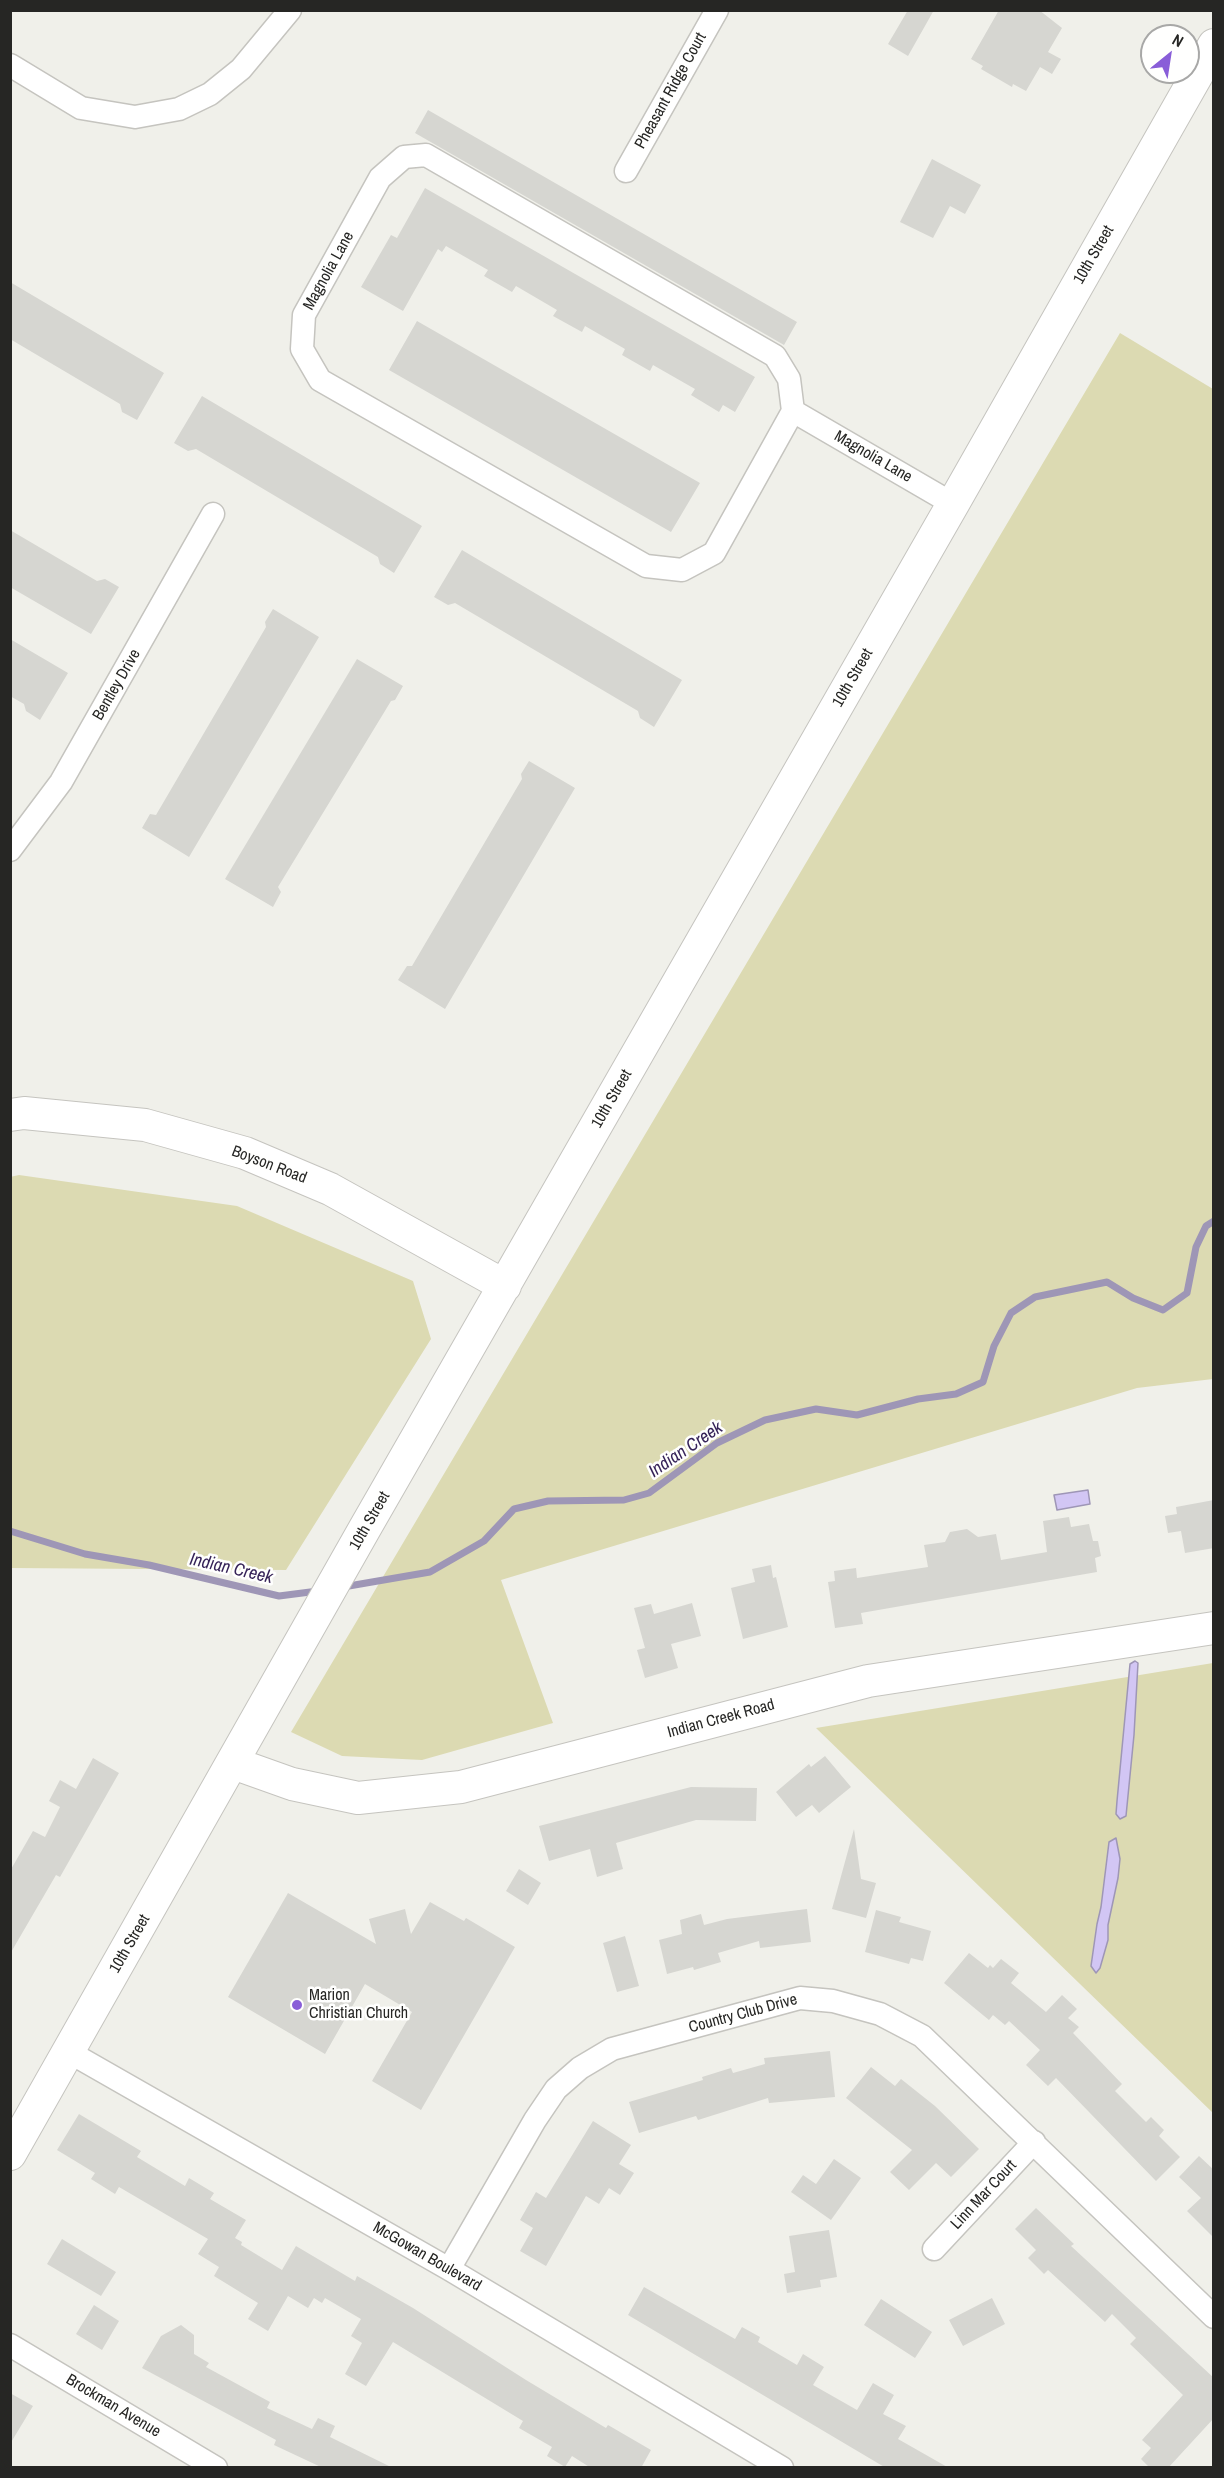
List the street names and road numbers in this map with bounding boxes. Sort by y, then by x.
street label: Pheasant Ridge Court [631,30,711,152]
street label: 10th Street [1070,222,1118,288]
street label: Magnolia Lane [300,228,358,314]
street label: Magnolia Lane [831,427,915,487]
street label: 10th Street [829,645,877,711]
street label: Bentley Drive [89,646,145,724]
street label: 10th Street [588,1066,636,1132]
street label: Boyson Road [229,1142,309,1188]
street label: 10th Street [346,1488,394,1554]
street label: Indian Creek Road [665,1695,777,1743]
street label: 10th Street [106,1911,154,1977]
street label: Country Club Drive [687,1990,799,2038]
street label: Linn Mar Court [947,2156,1021,2234]
street label: McGowan Boulevard [369,2218,485,2296]
street label: Brockman Avenue [62,2370,164,2442]

